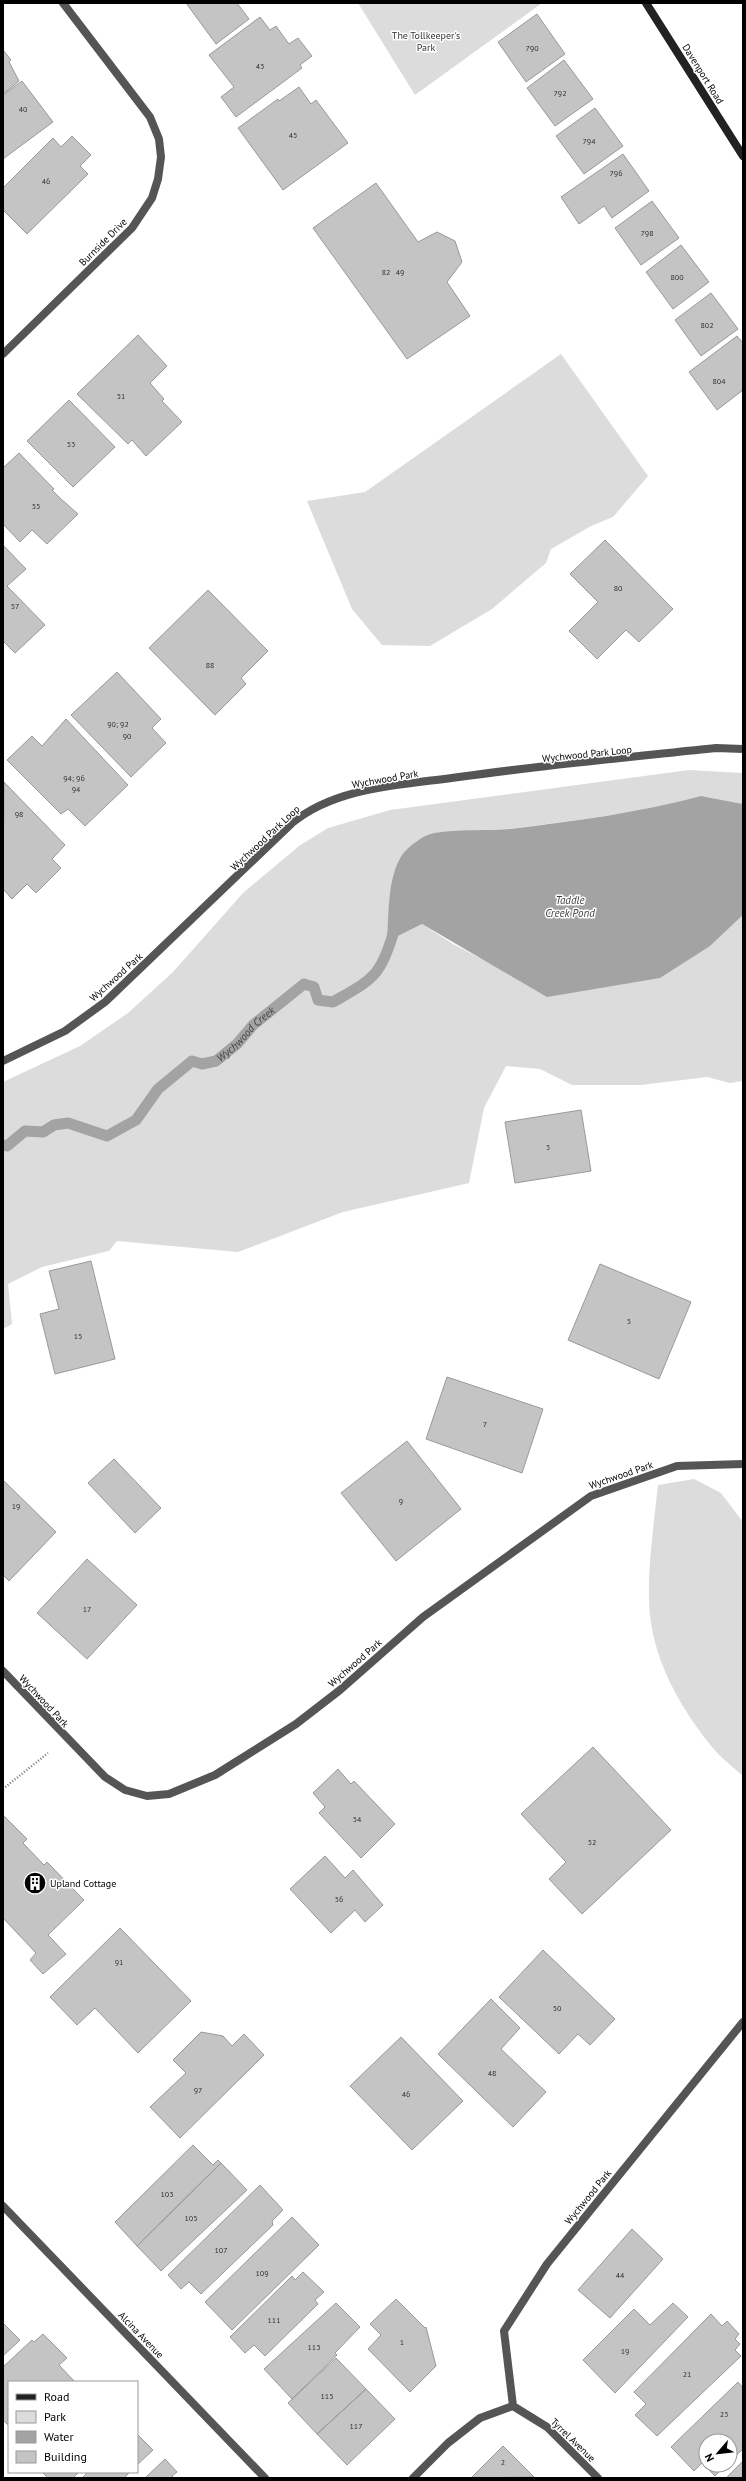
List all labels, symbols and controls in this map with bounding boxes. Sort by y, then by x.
park label: The Tollkeeper's Park [392,29,460,54]
street label: Davenport Road [679,42,727,106]
house number: 790 [525,43,539,53]
house number: 43 [256,61,264,71]
house number: 792 [553,88,567,98]
house number: 40 [19,104,28,114]
house number: 45 [289,130,297,140]
house number: 794 [582,136,596,146]
house number: 796 [609,168,623,178]
house number: 46 [42,176,50,186]
street label: Burnside Drive [76,215,130,269]
house number: 798 [640,228,654,238]
house number: 82 [382,267,390,277]
house number: 49 [396,267,404,277]
house number: 800 [670,272,684,282]
house number: 802 [700,320,714,330]
house number: 804 [712,376,726,386]
house number: 51 [117,391,125,401]
house number: 53 [67,439,75,449]
house number: 55 [32,501,40,511]
house number: 80 [614,583,623,593]
house number: 57 [11,601,19,611]
house number: 88 [206,660,214,670]
house number: 90; 92 [107,719,129,729]
house number: 90 [123,731,132,741]
street label: Wychwood Park Loop [541,743,633,765]
street label: Wychwood Park [351,767,419,791]
house number: 94; 96 [63,773,85,783]
house number: 94 [72,784,81,794]
street label: Wychwood Park Loop [228,803,302,873]
house number: 98 [15,809,23,819]
water label: Taddle Creek Pond [545,893,595,920]
street label: Wychwood Park [87,950,145,1004]
water label: Wychwood Creek [214,1003,278,1065]
house number: 3 [546,1142,550,1152]
house number: 5 [627,1316,631,1326]
house number: 15 [74,1331,82,1341]
house number: 7 [483,1419,487,1429]
street label: Wychwood Park [587,1458,655,1492]
house number: 9 [399,1496,403,1506]
house number: 19 [12,1501,20,1511]
house number: 17 [83,1604,91,1614]
street label: Wychwood Park [325,1636,385,1690]
street label: Wychwood Park [16,1672,72,1730]
house number: 54 [353,1814,362,1824]
house number: 52 [588,1837,596,1847]
building icon: Upland Cottage [22,1870,48,1896]
place label: Upland Cottage [50,1877,116,1890]
house number: 56 [335,1894,343,1904]
house number: 91 [115,1957,123,1967]
house number: 50 [553,2003,562,2013]
house number: 48 [488,2068,496,2078]
house number: 97 [194,2085,202,2095]
house number: 46 [402,2089,410,2099]
street label: Wychwood Park [562,2167,614,2227]
house number: 103 [160,2189,174,2199]
house number: 105 [184,2213,198,2223]
house number: 107 [214,2245,228,2255]
house number: 109 [255,2268,269,2278]
house number: 44 [616,2270,625,2280]
street label: Alcina Avenue [115,2309,167,2361]
house number: 111 [267,2315,281,2325]
house number: 1 [400,2337,404,2347]
house number: 113 [307,2342,321,2352]
house number: 19 [621,2346,629,2356]
house number: 21 [683,2369,691,2379]
legend [8,2381,138,2473]
text: Road [44,2389,69,2404]
house number: 115 [320,2391,334,2401]
text: Park [44,2409,66,2424]
house number: 23 [720,2409,728,2419]
street label: Tyrrel Avenue [548,2415,598,2465]
house number: 117 [349,2421,363,2431]
text: Water [44,2429,74,2444]
north arrow [698,2433,738,2473]
text: Building [44,2449,87,2464]
text: N [701,2451,717,2464]
house number: 2 [501,2457,505,2467]

